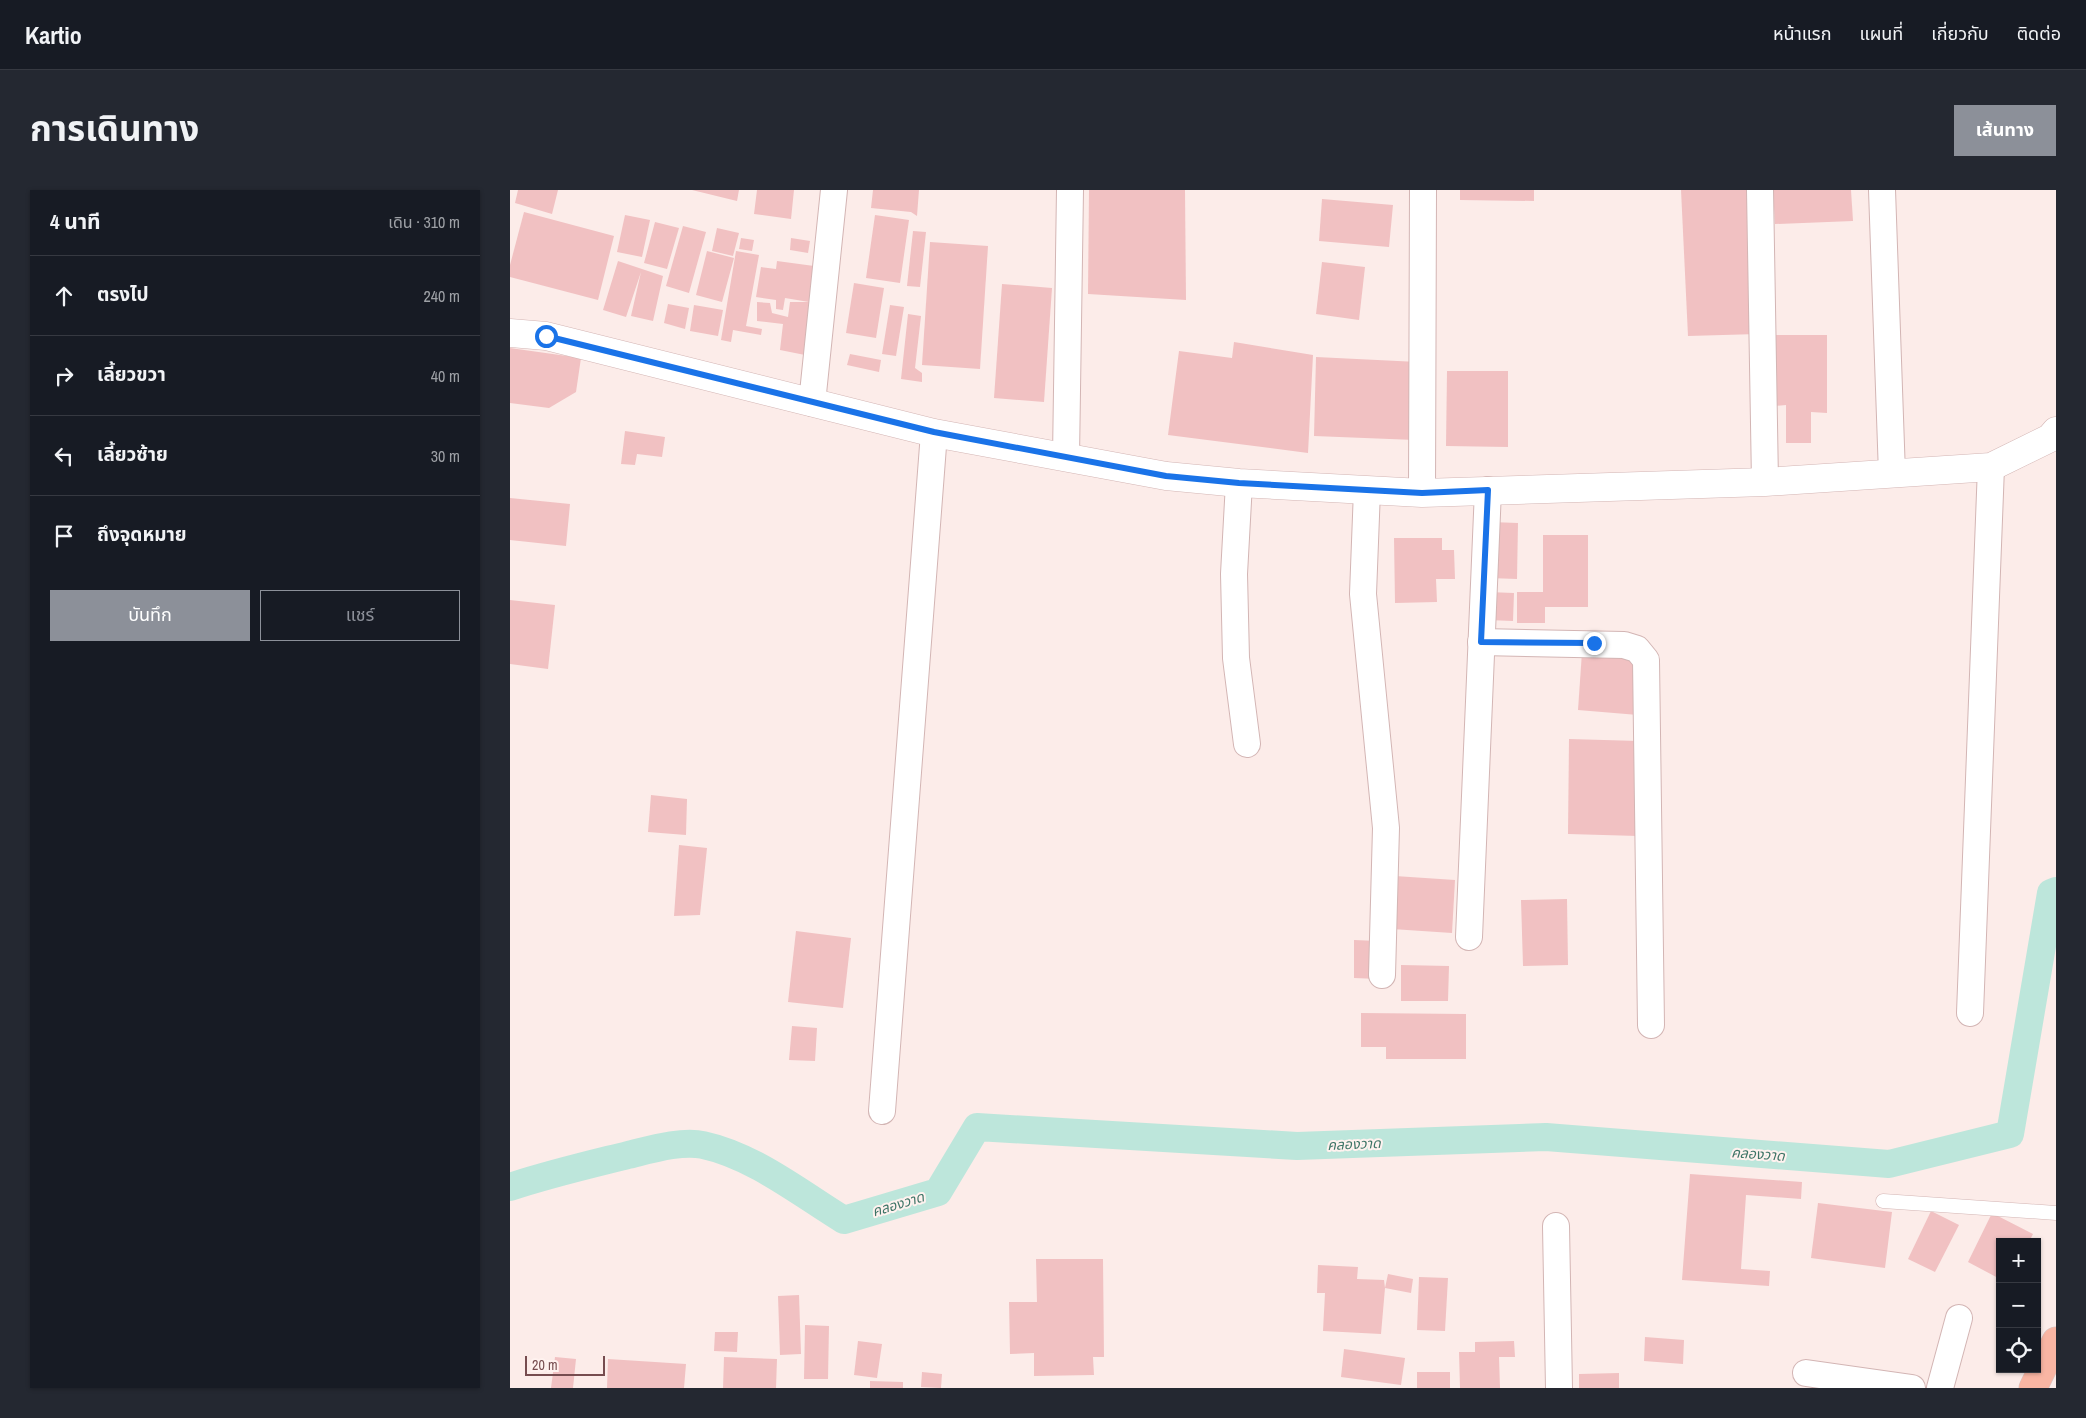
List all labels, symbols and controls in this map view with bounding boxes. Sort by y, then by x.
text: Kartio [25,19,82,51]
text: หน้าแรก [1773,21,1831,46]
text: แผนที่ [1859,21,1903,46]
text: เกี่ยวกับ [1931,21,1989,46]
text: ติดต่อ [2017,21,2061,46]
text: การเดินทาง [30,105,199,152]
button: เส้นทาง [1954,105,2056,156]
text: 4 นาที [50,207,101,236]
text: เดิน · 310 m [388,211,460,233]
text: ตรงไป [97,281,149,307]
icon: ahead [50,282,78,310]
text: 240 m [424,285,460,307]
route start [535,325,558,348]
text: เลี้ยวขวา [97,361,166,387]
icon: right [50,362,78,390]
text: 40 m [431,365,460,387]
text: เลี้ยวซ้าย [97,441,168,467]
icon: left [50,442,78,470]
text: 30 m [431,445,460,467]
text: ถึงจุดหมาย [97,521,187,547]
icon: arrive [50,522,78,550]
button: บันทึก [50,590,250,641]
button: แชร์ [260,590,460,641]
route end [1583,632,1606,655]
water label: คลองวาด [1327,1134,1381,1154]
water label: คลองวาด [1731,1143,1786,1165]
water label: คลองวาด [870,1187,926,1220]
map controls [1996,1238,2041,1373]
button: + [1996,1238,2041,1283]
button: − [1996,1283,2041,1328]
button: locate [1996,1328,2041,1373]
scale bar [525,1353,605,1376]
text: 20 m [532,1356,558,1374]

